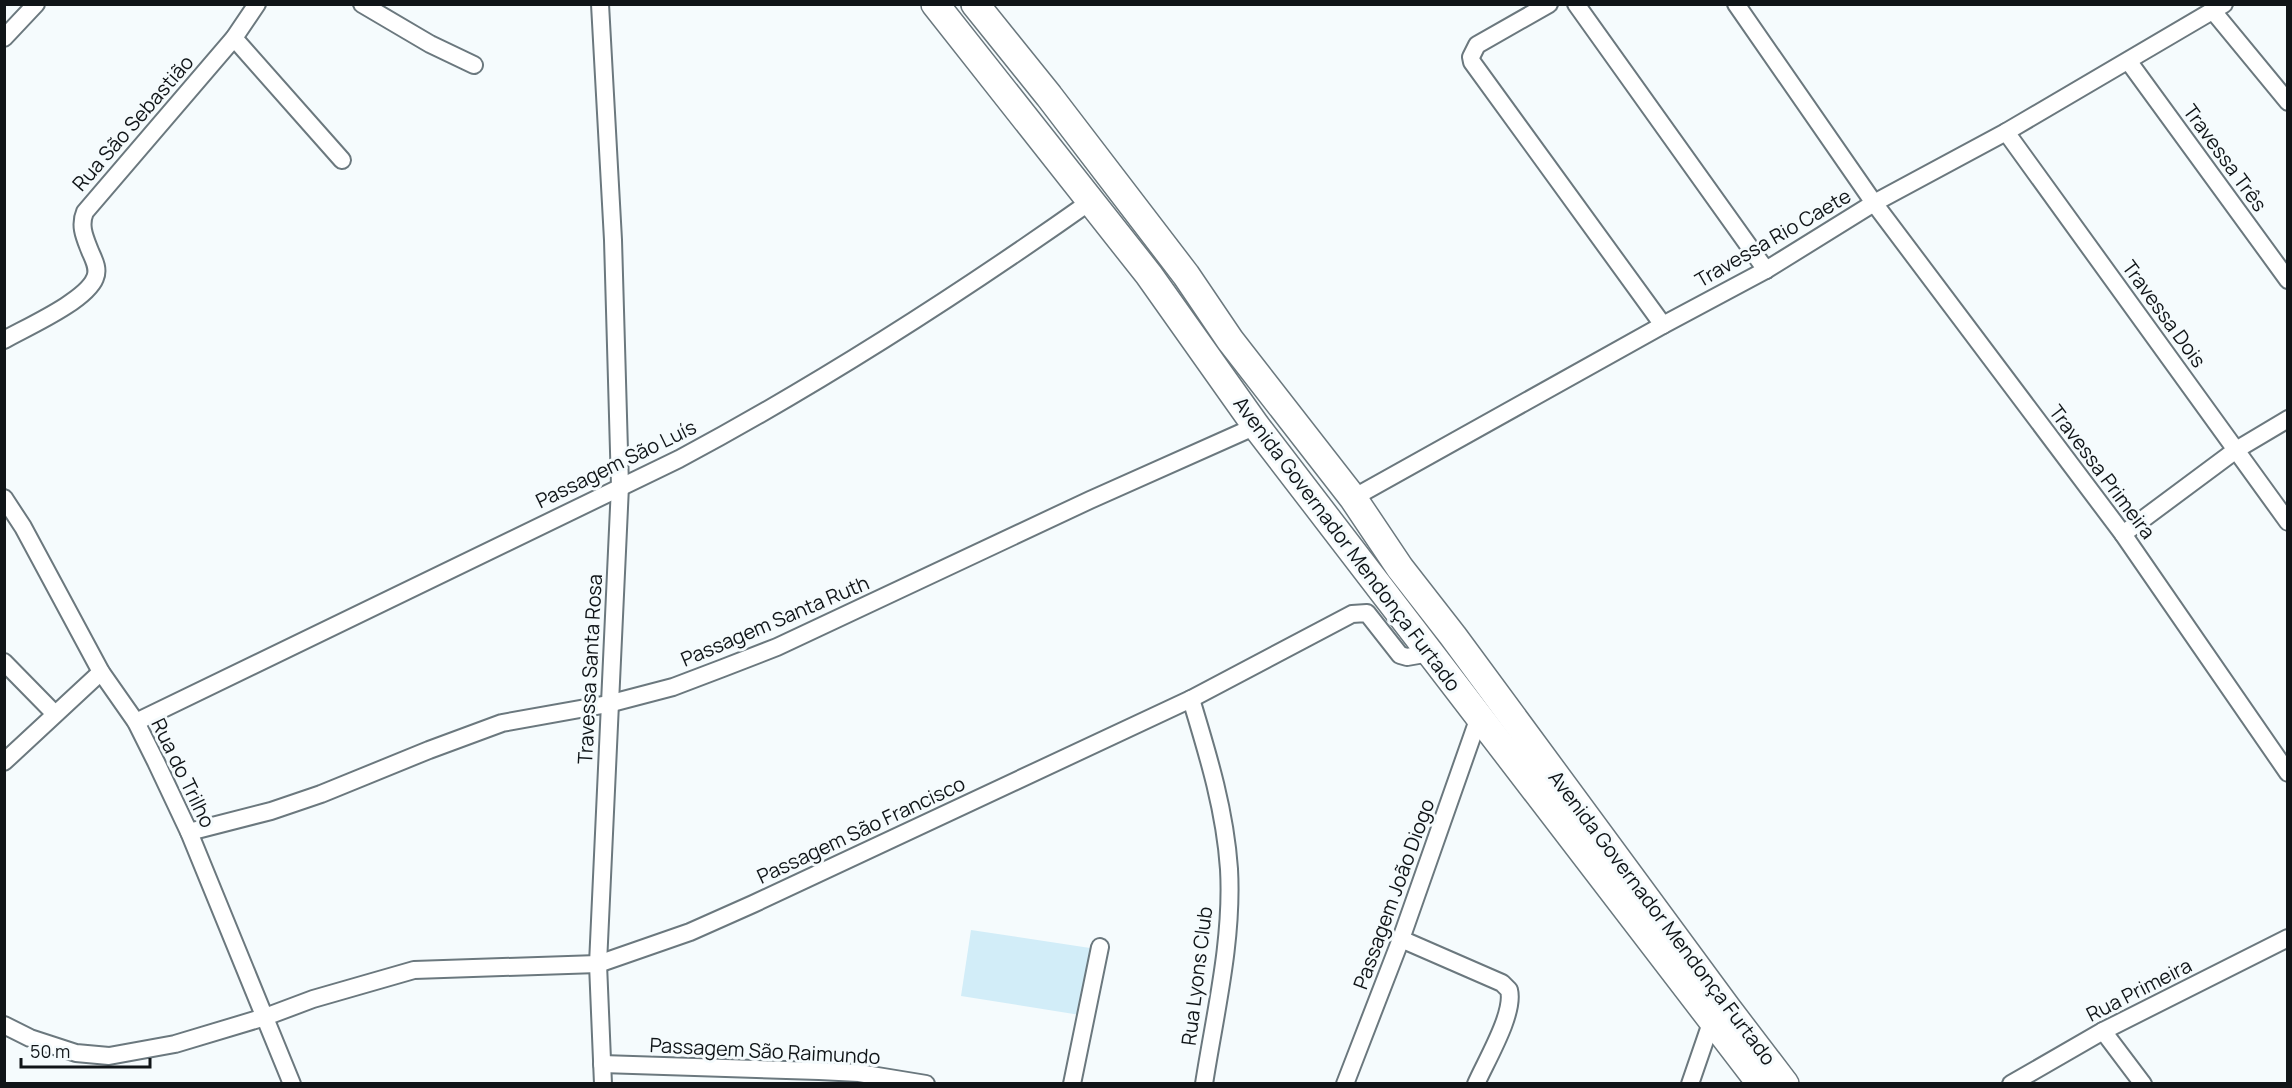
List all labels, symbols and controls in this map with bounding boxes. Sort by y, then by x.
street label: Rua São Sebastião [66,49,199,196]
street label: Travessa Três [2177,99,2273,217]
street label: Travessa Rio Caete [1690,182,1856,293]
street label: Travessa Dois [2116,255,2212,373]
street label: Avenida Governador Mendonça Furtado [1228,391,1467,697]
street label: Travessa Primeira [2043,399,2162,544]
street label: Passagem São Luís [531,413,701,514]
street label: Passagem Santa Ruth [677,569,873,672]
street label: Travessa Santa Rosa [571,573,608,765]
street label: Rua do Trilho [145,714,222,832]
street label: Avenida Governador Mendonça Furtado [1543,765,1782,1071]
street label: Passagem São Francisco [752,769,969,890]
street label: Passagem João Diogo [1347,795,1441,993]
street label: Rua Lyons Club [1175,905,1218,1047]
street label: Rua Primeira [2082,951,2196,1028]
scale bar [21,1031,150,1069]
street label: Passagem São Raimundo [649,1031,881,1070]
text: 50 m [30,1039,70,1063]

